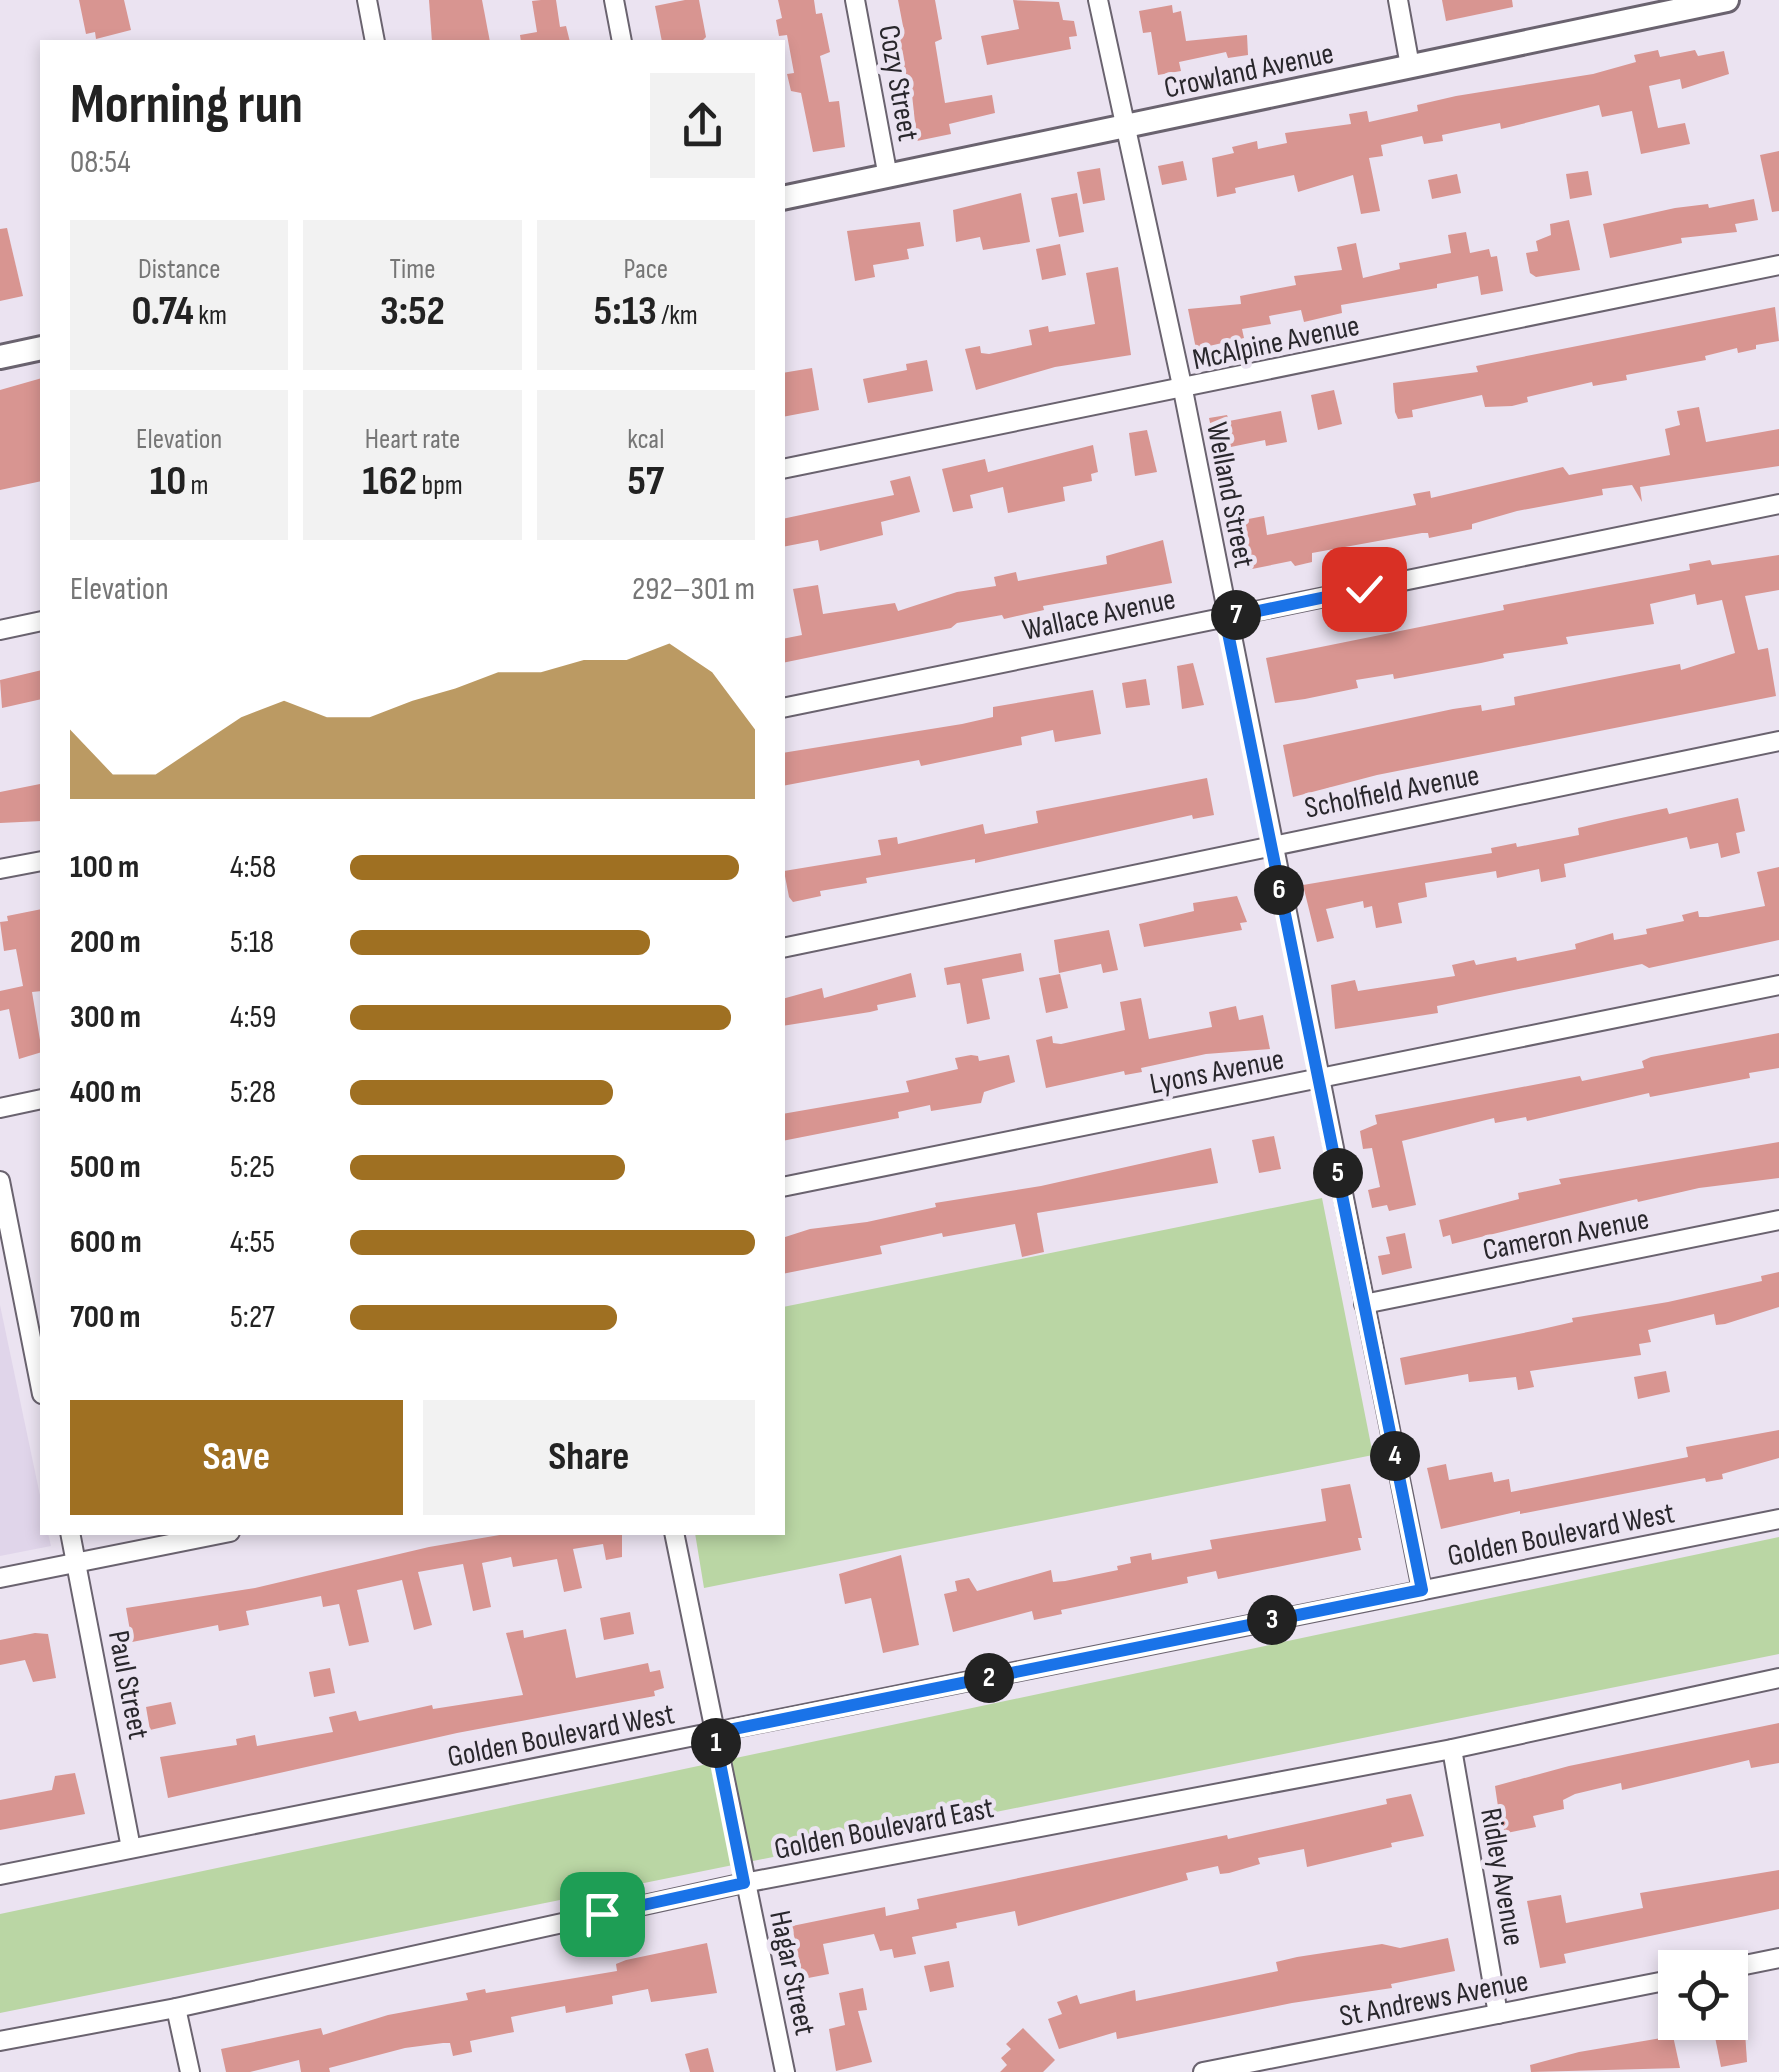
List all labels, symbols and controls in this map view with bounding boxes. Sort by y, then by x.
street label: Cozy Street [870,22,926,144]
street label: Crowland Avenue [1161,35,1337,107]
text: Morning run [70,72,303,139]
button: share [650,73,755,178]
text: 08:54 [70,143,131,182]
text: Distance [138,253,220,286]
text: Time [390,253,435,286]
text: Pace [624,253,668,286]
text: 0.74 [131,286,194,337]
text: 3:52 [380,286,445,337]
text: 5:13 [594,286,657,337]
text: km [194,299,227,332]
text: /km [657,299,698,332]
street label: McAlpine Avenue [1189,308,1363,378]
street label: Welland Street [1198,419,1262,571]
text: Elevation [136,423,222,456]
text: Heart rate [365,423,460,456]
text: kcal [627,423,664,456]
text: 10 [150,456,186,507]
text: 162 [362,456,417,507]
text: 57 [627,456,664,507]
text: m [186,469,209,502]
text: bpm [417,469,463,502]
pin [1322,547,1407,632]
icon: check [1337,562,1392,617]
text: Elevation [70,570,169,609]
text: 292–301 m [632,570,755,609]
street label: Wallace Avenue [1019,581,1179,649]
pin: 7 [1211,590,1261,640]
text: 7 [1230,598,1242,631]
street label: Scholfield Avenue [1302,757,1482,827]
text: 100 m [70,848,139,887]
text: 4:58 [230,848,276,887]
pin: 6 [1254,865,1304,915]
text: 6 [1272,873,1286,906]
text: 200 m [70,923,141,962]
text: 5:18 [230,923,274,962]
text: 300 m [70,998,141,1037]
text: 4:59 [230,998,276,1037]
street label: Lyons Avenue [1147,1041,1287,1103]
text: 400 m [70,1073,142,1112]
text: 5:28 [230,1073,276,1112]
text: 500 m [70,1148,141,1187]
text: 5:25 [230,1148,275,1187]
pin: 5 [1313,1148,1363,1198]
text: 5 [1332,1156,1344,1189]
street label: Cameron Avenue [1480,1201,1652,1269]
text: 600 m [70,1223,142,1262]
text: 4:55 [230,1223,275,1262]
text: 700 m [70,1298,141,1337]
text: 5:27 [230,1298,275,1337]
button: Save [70,1400,403,1515]
button: Share [423,1400,755,1515]
pin: 4 [1370,1431,1420,1481]
text: 4 [1388,1439,1402,1472]
street label: Golden Boulevard West [1445,1495,1677,1575]
pin: 3 [1247,1595,1297,1645]
text: 3 [1266,1603,1278,1636]
street label: Paul Street [100,1628,156,1742]
pin: 2 [964,1653,1014,1703]
text: 2 [983,1661,995,1694]
street label: Golden Boulevard West [445,1696,677,1776]
pin: 1 [691,1718,741,1768]
text: 1 [711,1726,721,1759]
street label: Golden Boulevard East [771,1790,997,1868]
street label: Ridley Avenue [1472,1805,1532,1949]
pin [560,1872,645,1957]
icon: arrive [575,1887,630,1942]
street label: Hagar Street [761,1907,823,2039]
map controls [1658,1950,1748,2040]
button: locate [1658,1950,1748,2040]
street label: St Andrews Avenue [1337,1963,1531,2035]

